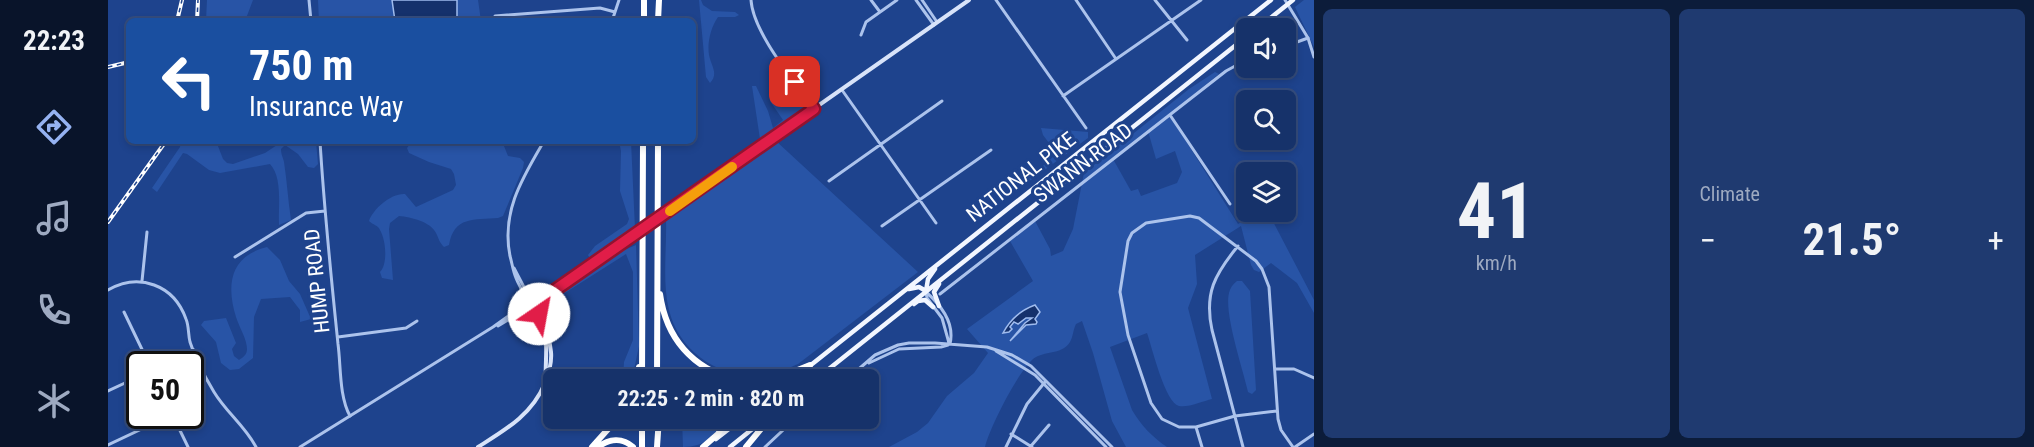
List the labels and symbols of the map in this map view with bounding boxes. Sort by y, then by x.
pin [769,56,820,107]
street label: SWANN ROAD [1029,118,1137,208]
street label: NATIONAL PIKE [962,127,1080,227]
street label: HUMP ROAD [300,228,334,334]
position arrow [507,282,571,346]
speed limit sign: 50 [126,351,204,429]

